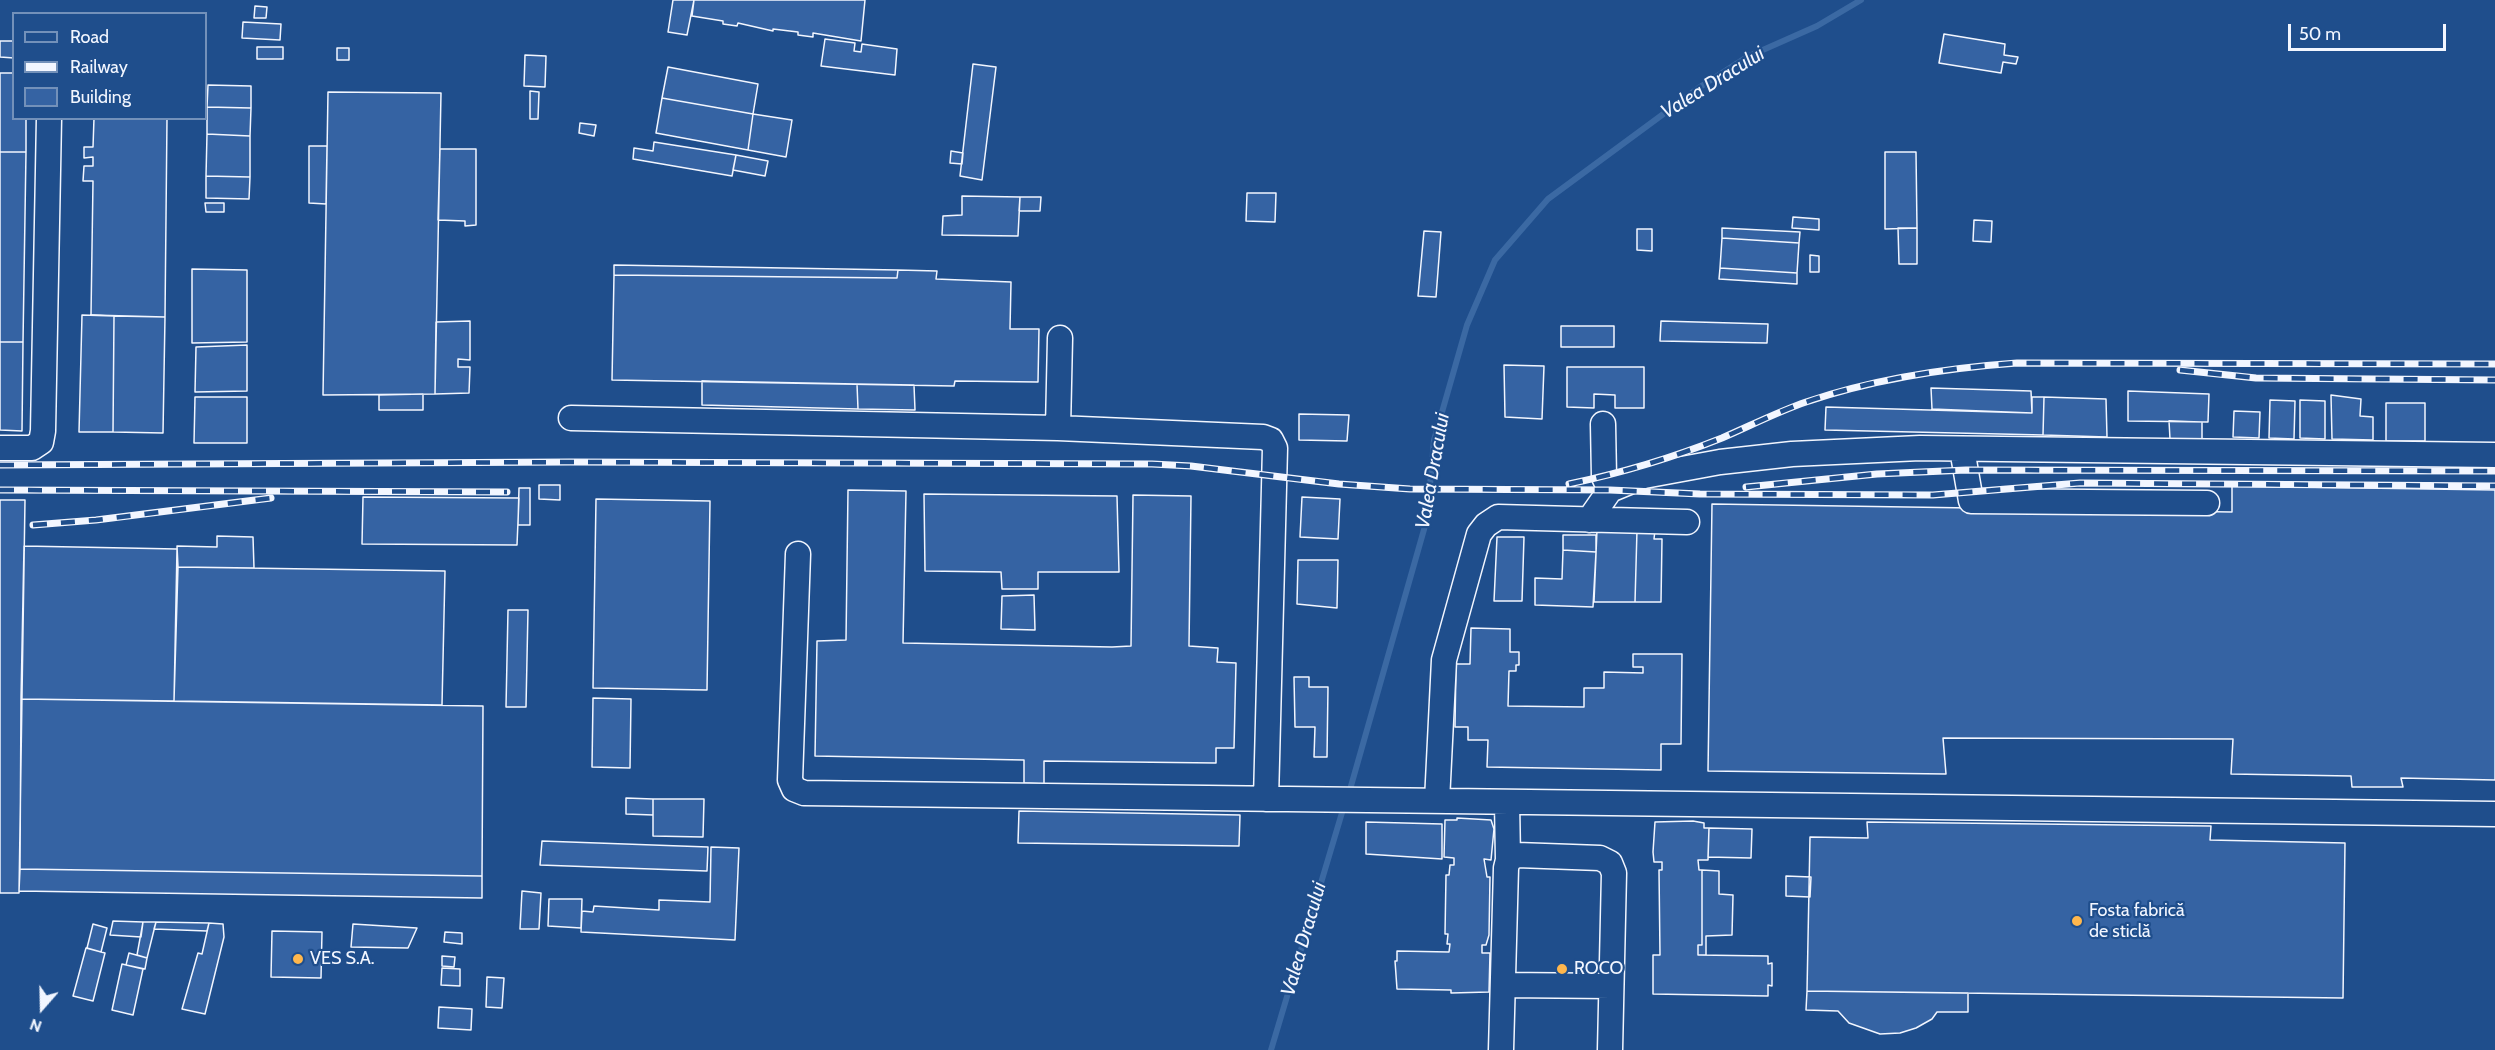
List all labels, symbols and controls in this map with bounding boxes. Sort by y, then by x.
legend [12,12,207,120]
scale bar [2291,12,2448,50]
text: 50 m [2299,23,2341,45]
text: Road [70,26,109,48]
water label: Valea Dracului [1657,42,1769,124]
text: Railway [70,56,128,78]
text: Building [70,86,131,108]
water label: Valea Dracului [1411,411,1455,531]
water label: Valea Dracului [1276,879,1332,999]
place label: Fosta fabrică de sticlă [2089,900,2185,942]
marker: Fosta fabrică de sticlă [2070,914,2084,928]
place label: VES S.A. [310,948,375,970]
marker: VES S.A. [291,952,305,966]
place label: ROCO [1574,958,1623,980]
marker: ROCO [1555,962,1569,976]
north arrow [12,978,72,1038]
text: N [27,1015,44,1036]

